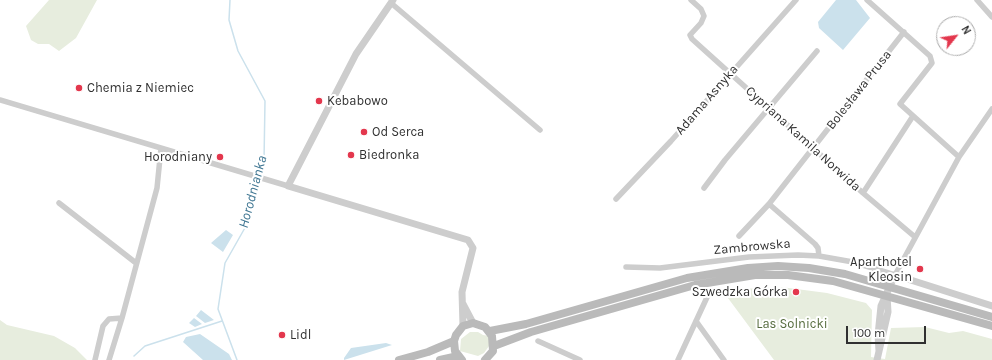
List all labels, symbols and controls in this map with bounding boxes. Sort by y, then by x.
north arrow [936,16,976,56]
text: N [958,24,974,37]
street label: Bolesława Prusa [823,47,895,133]
street label: Adama Asnyka [672,62,742,138]
place label: Chemia z Niemiec [87,80,194,96]
marker: Chemia z Niemiec [74,83,84,93]
street label: Cypriana Kamila Norwida [742,83,864,195]
place label: Kebabowo [327,93,388,109]
marker: Kebabowo [314,96,324,106]
place label: Od Serca [372,124,424,140]
marker: Od Serca [359,127,369,137]
place label: Biedronka [359,147,419,163]
place label: Horodniany [144,149,212,165]
marker: Biedronka [346,150,356,160]
marker: Horodniany [215,152,225,162]
water label: Horodnianka [235,154,271,230]
street label: Zambrowska [713,236,791,258]
place label: Aparthotel Kleosin [850,254,912,285]
marker: Aparthotel Kleosin [915,264,925,274]
place label: Szwedzka Górka [692,284,788,300]
marker: Szwedzka Górka [791,287,801,297]
park label: Las Solnicki [756,316,828,332]
scale bar [848,318,928,344]
text: 100 m [853,326,885,340]
place label: Lidl [290,327,311,343]
marker: Lidl [277,330,287,340]

